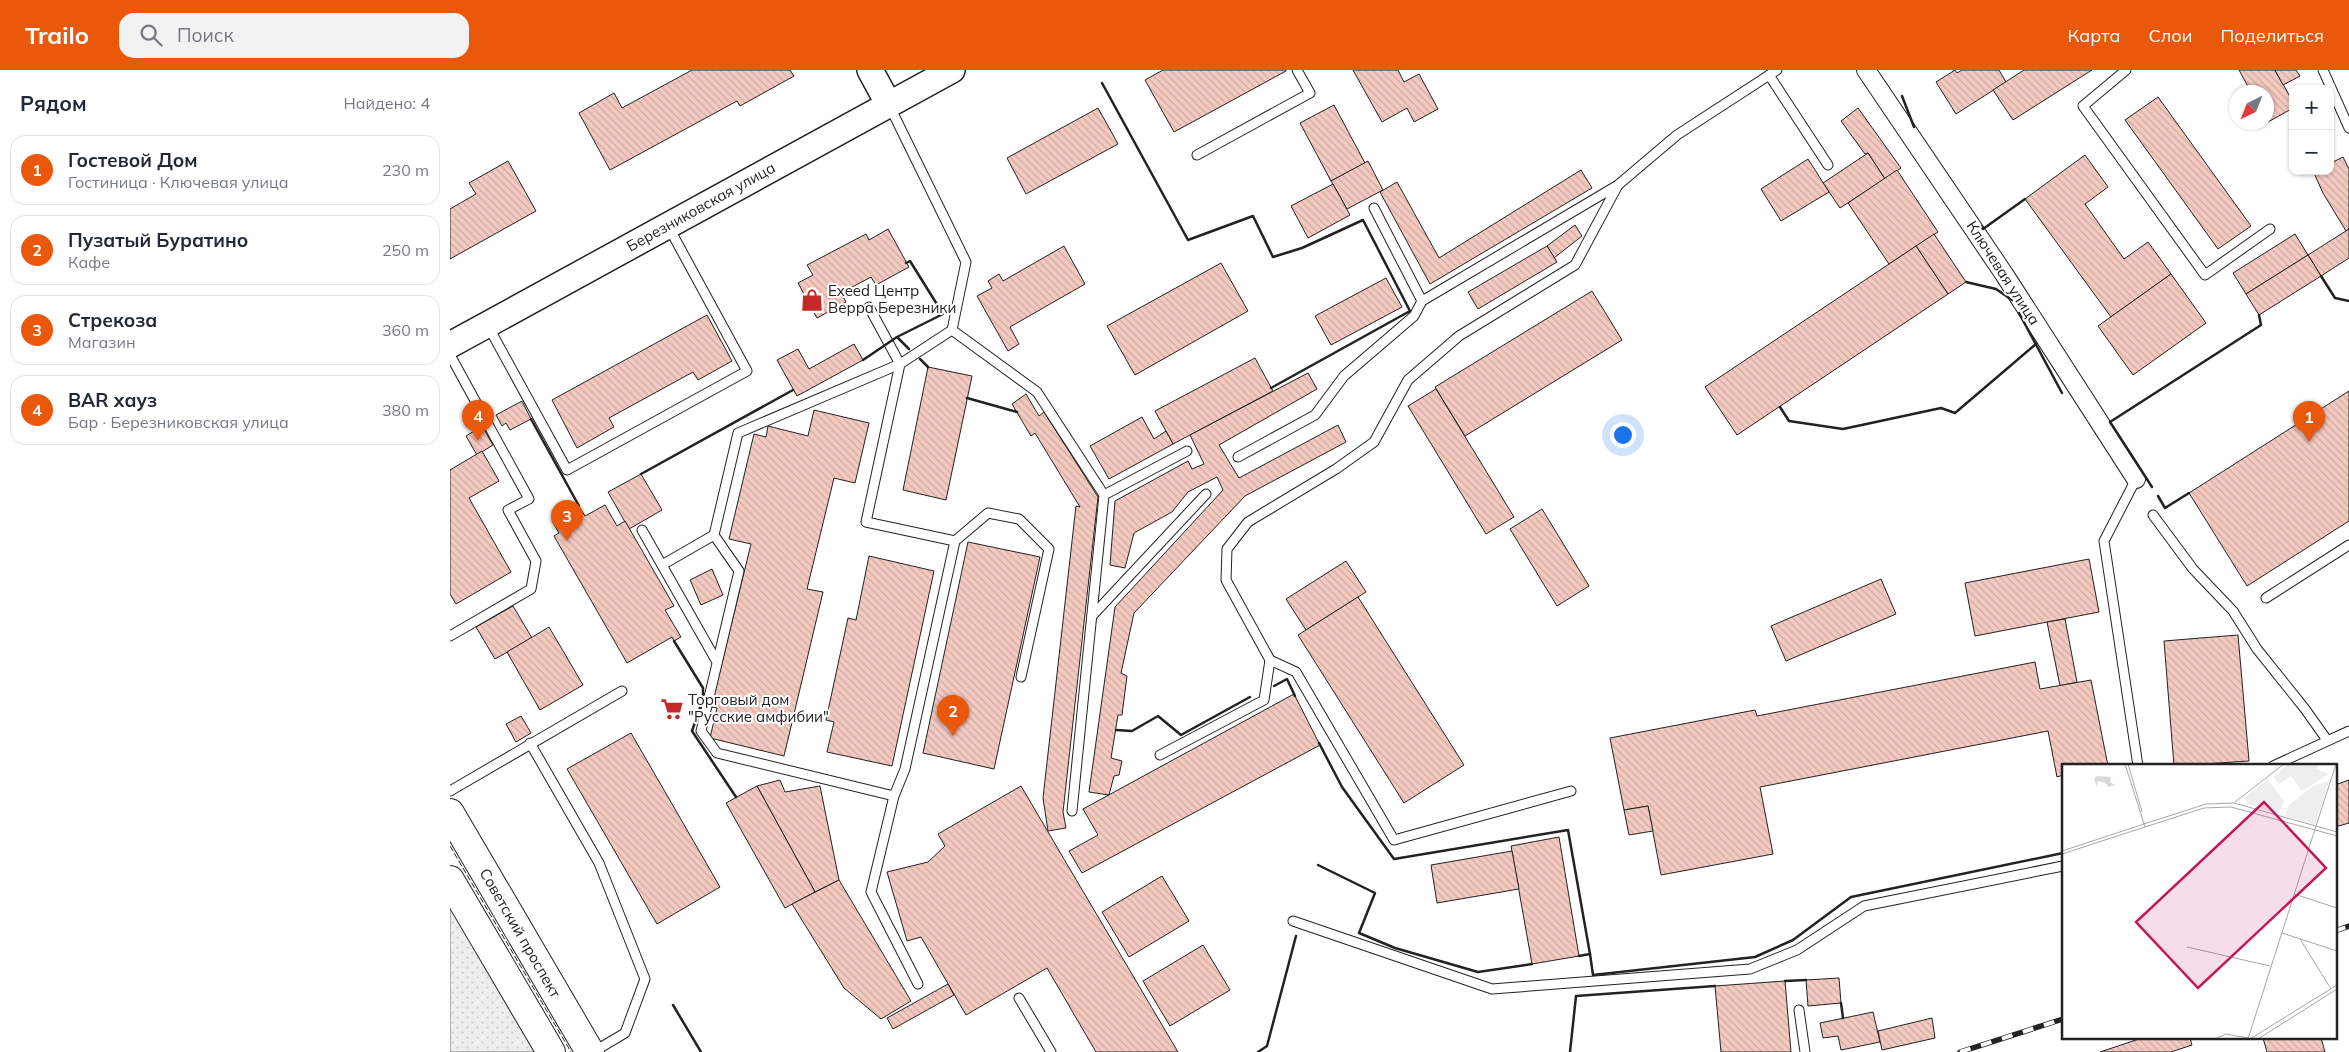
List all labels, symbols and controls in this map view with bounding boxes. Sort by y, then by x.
search box [119,13,469,58]
text: Trailo [25,20,89,50]
icon: search [137,21,165,49]
text: Поиск [177,23,234,47]
text: Карта [2068,24,2120,47]
text: Слои [2148,24,2193,47]
text: Поделиться [2221,24,2324,47]
north arrow [2229,85,2274,130]
map controls [2289,85,2334,175]
button: + [2289,85,2334,130]
text: Рядом [20,90,87,116]
text: Найдено: 4 [344,93,430,113]
button: − [2289,130,2334,175]
text: Гостевой Дом [68,148,198,172]
street label: Березниковская улица [623,158,779,255]
text: 1 [32,160,42,180]
text: 230 m [382,160,429,180]
text: Гостиница · Ключевая улица [68,172,288,192]
street label: Ключевая улица [1963,217,2044,328]
text: Пузатый Буратино [68,228,248,252]
text: 2 [32,240,42,260]
text: 250 m [382,240,429,260]
text: Кафе [68,252,110,272]
place label: Exeed Центр Верра Березники [828,281,956,317]
shop icon: Exeed Центр Верра Березники [799,287,825,313]
text: Стрекоза [68,308,157,332]
text: 3 [32,320,42,340]
text: 360 m [382,320,429,340]
text: Магазин [68,332,136,352]
text: BAR хауз [68,388,157,412]
text: 4 [32,400,42,420]
text: 380 m [382,400,429,420]
pin: 4 [462,400,494,441]
pin: 1 [2293,401,2325,442]
text: Бар · Березниковская улица [68,412,289,432]
your location [1610,422,1636,448]
pin: 3 [551,500,583,541]
place label: Торговый дом "Русские амфибии" [688,690,829,726]
pin: 2 [937,695,969,736]
supermarket icon: Торговый дом "Русские амфибии" [659,696,685,722]
inset map [2062,764,2336,1040]
street label: Советский проспект [476,865,565,1001]

